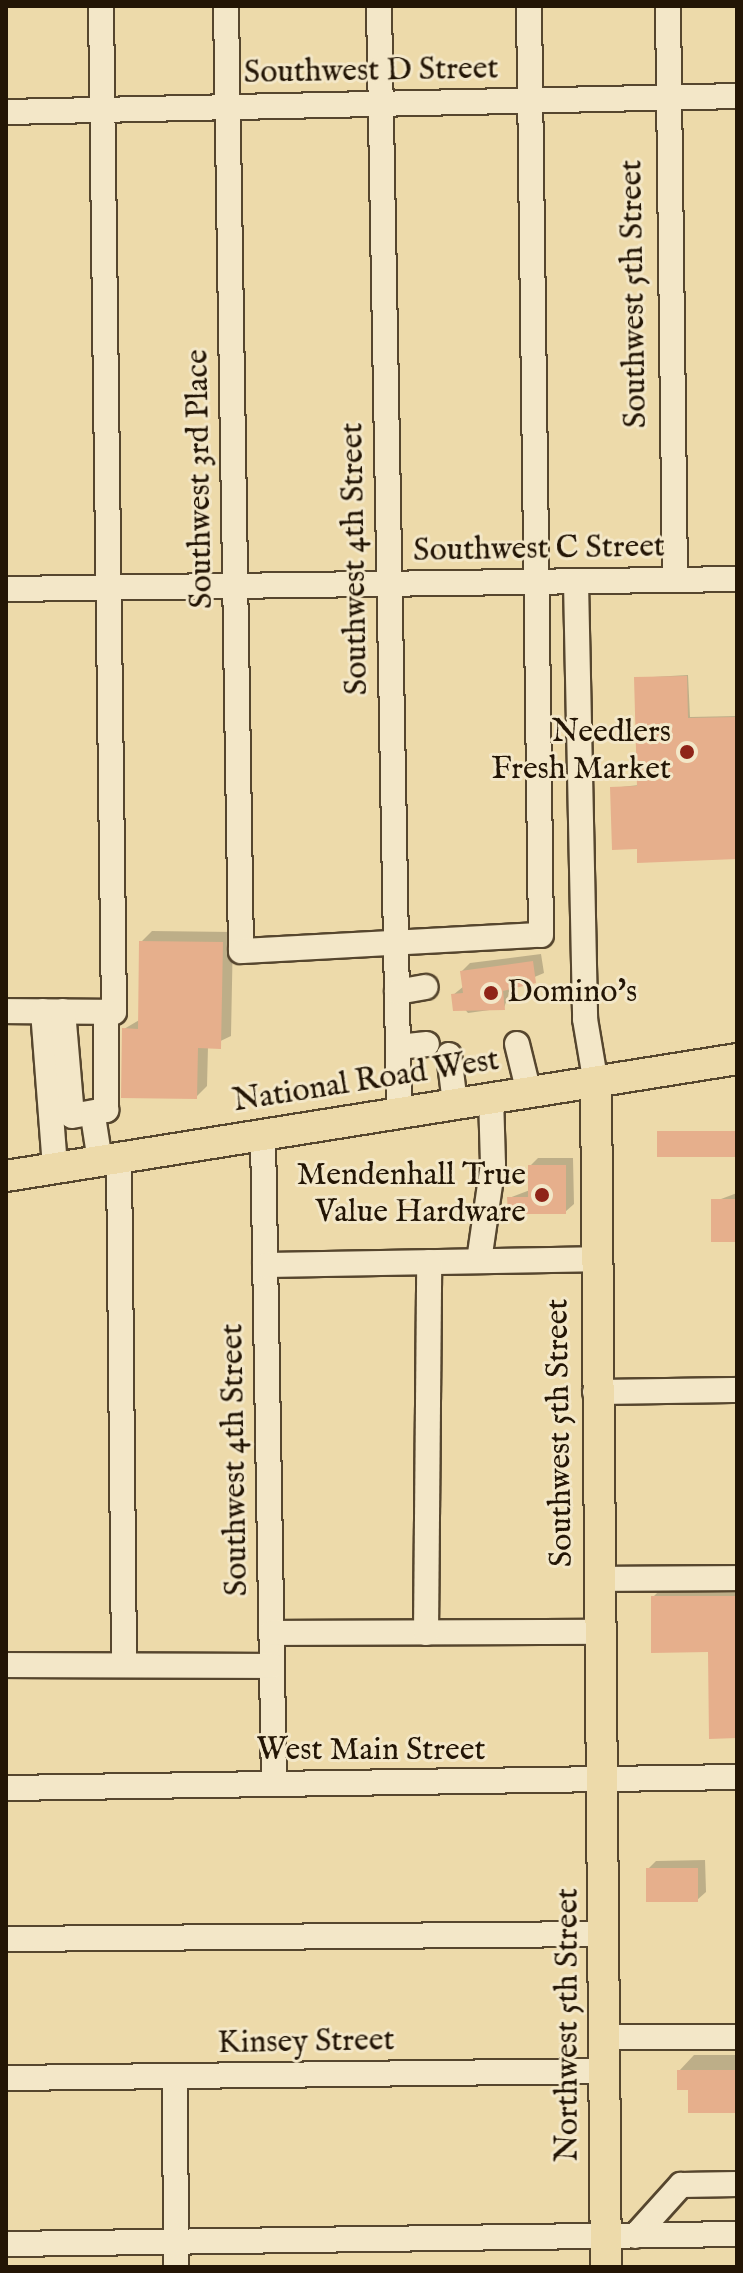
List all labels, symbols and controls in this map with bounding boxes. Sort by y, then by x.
street label: Southwest D Street [243,51,499,93]
street label: Southwest 5th Street [613,159,657,429]
street label: Southwest 3rd Place [180,349,222,609]
street label: Southwest 4th Street [334,422,378,696]
street label: Southwest C Street [413,529,665,571]
place label: Needlers Fresh Market [491,715,671,790]
marker: Needlers Fresh Market [678,743,696,761]
place label: Domino's [507,974,637,1012]
marker: Domino's [482,984,500,1002]
street label: National Road West [230,1042,502,1122]
place label: Mendenhall True Value Hardware [296,1158,526,1233]
marker: Mendenhall True Value Hardware [533,1186,551,1204]
street label: Southwest 5th Street [539,1298,583,1568]
street label: Southwest 4th Street [214,1323,258,1597]
street label: West Main Street [257,1732,485,1770]
street label: Northwest 5th Street [550,1888,588,2162]
street label: Kinsey Street [217,2022,395,2064]

